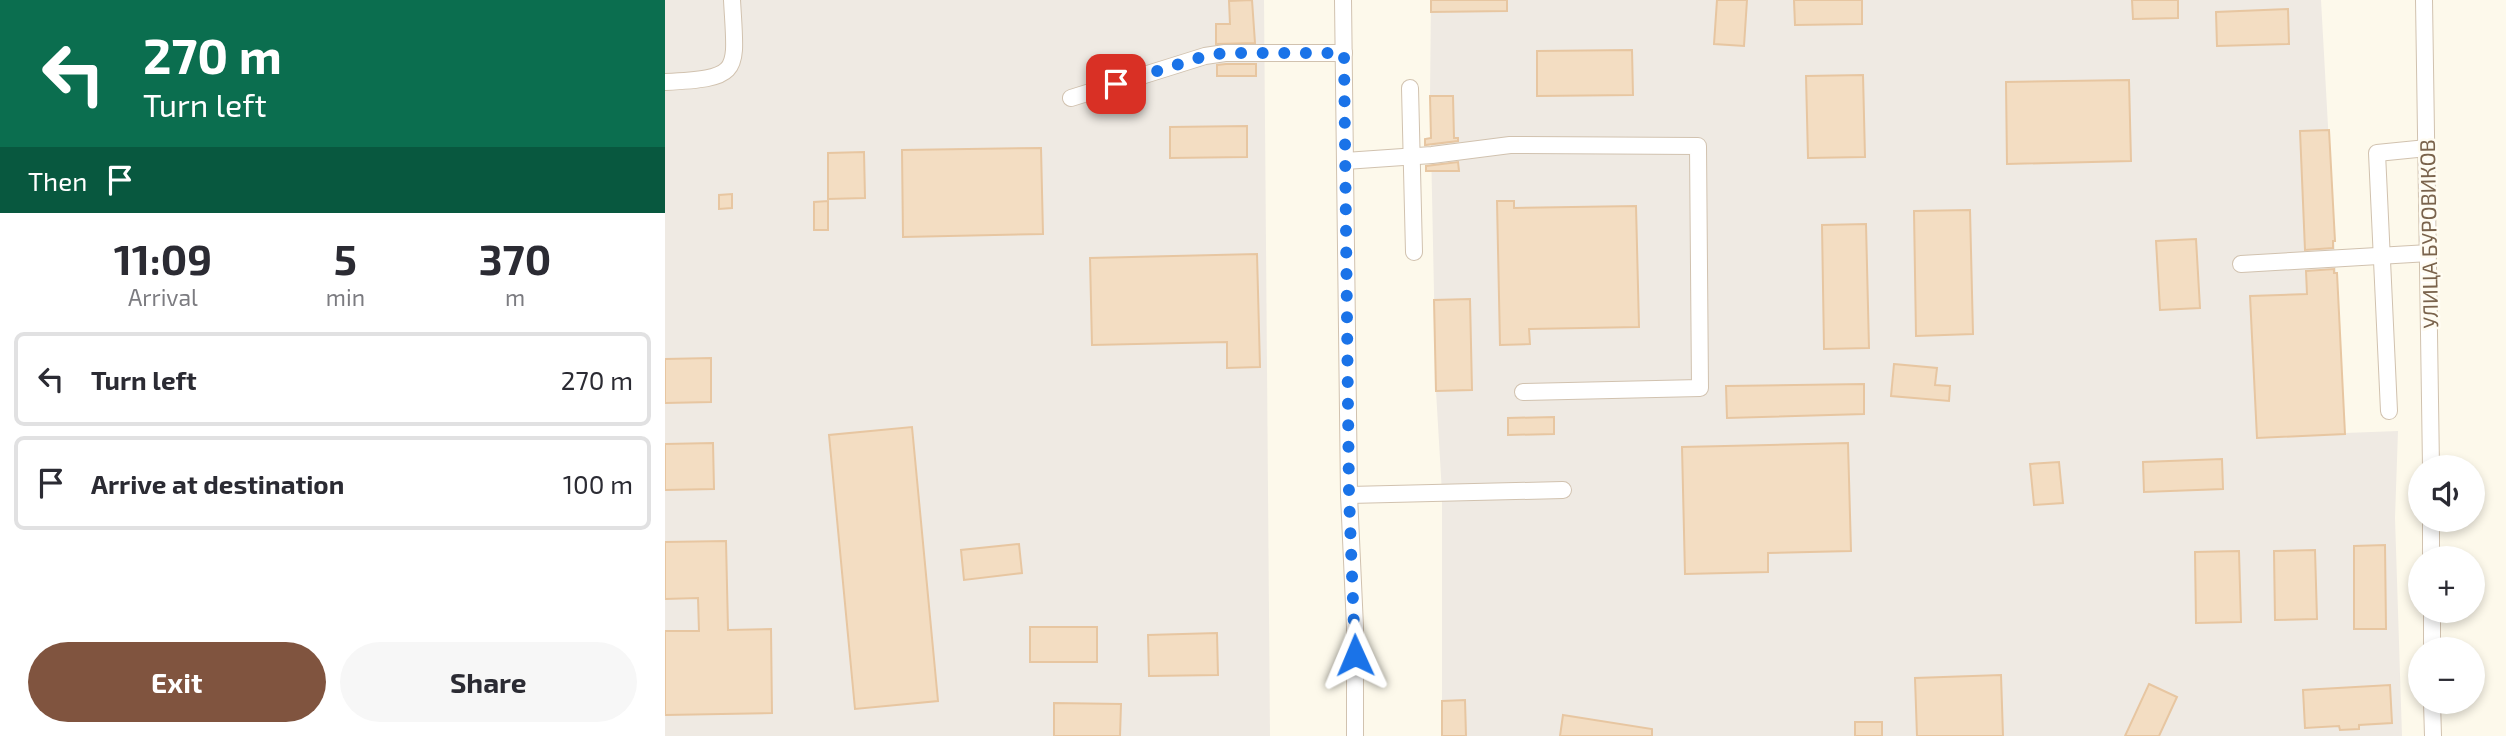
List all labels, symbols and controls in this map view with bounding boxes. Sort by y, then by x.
text: 270 m [143,25,282,84]
icon: left [28,28,119,119]
pin [1086,54,1146,114]
icon: arrive [1097,65,1135,103]
text: Turn left [143,85,267,123]
street label: УЛИЦА БУРОВИКОВ [2414,139,2442,329]
icon: arrive [101,161,139,199]
text: Then [28,165,87,196]
text: 11:09 [114,233,212,283]
text: 5 [334,233,357,283]
text: 370 [479,233,551,283]
text: Arrival [128,283,198,311]
text: min [326,283,365,311]
text: m [505,283,525,311]
icon: left [32,360,70,398]
text: Turn left [91,364,197,395]
text: 270 m [561,364,633,395]
map controls [2408,455,2485,714]
button: sound [2408,455,2485,532]
icon: arrive [32,464,70,502]
text: Arrive at destination [91,468,344,499]
text: 100 m [563,468,633,499]
button: + [2408,546,2485,623]
position arrow [1318,618,1392,692]
button: − [2408,637,2485,714]
button: Exit [28,642,326,722]
button: Share [340,642,637,722]

